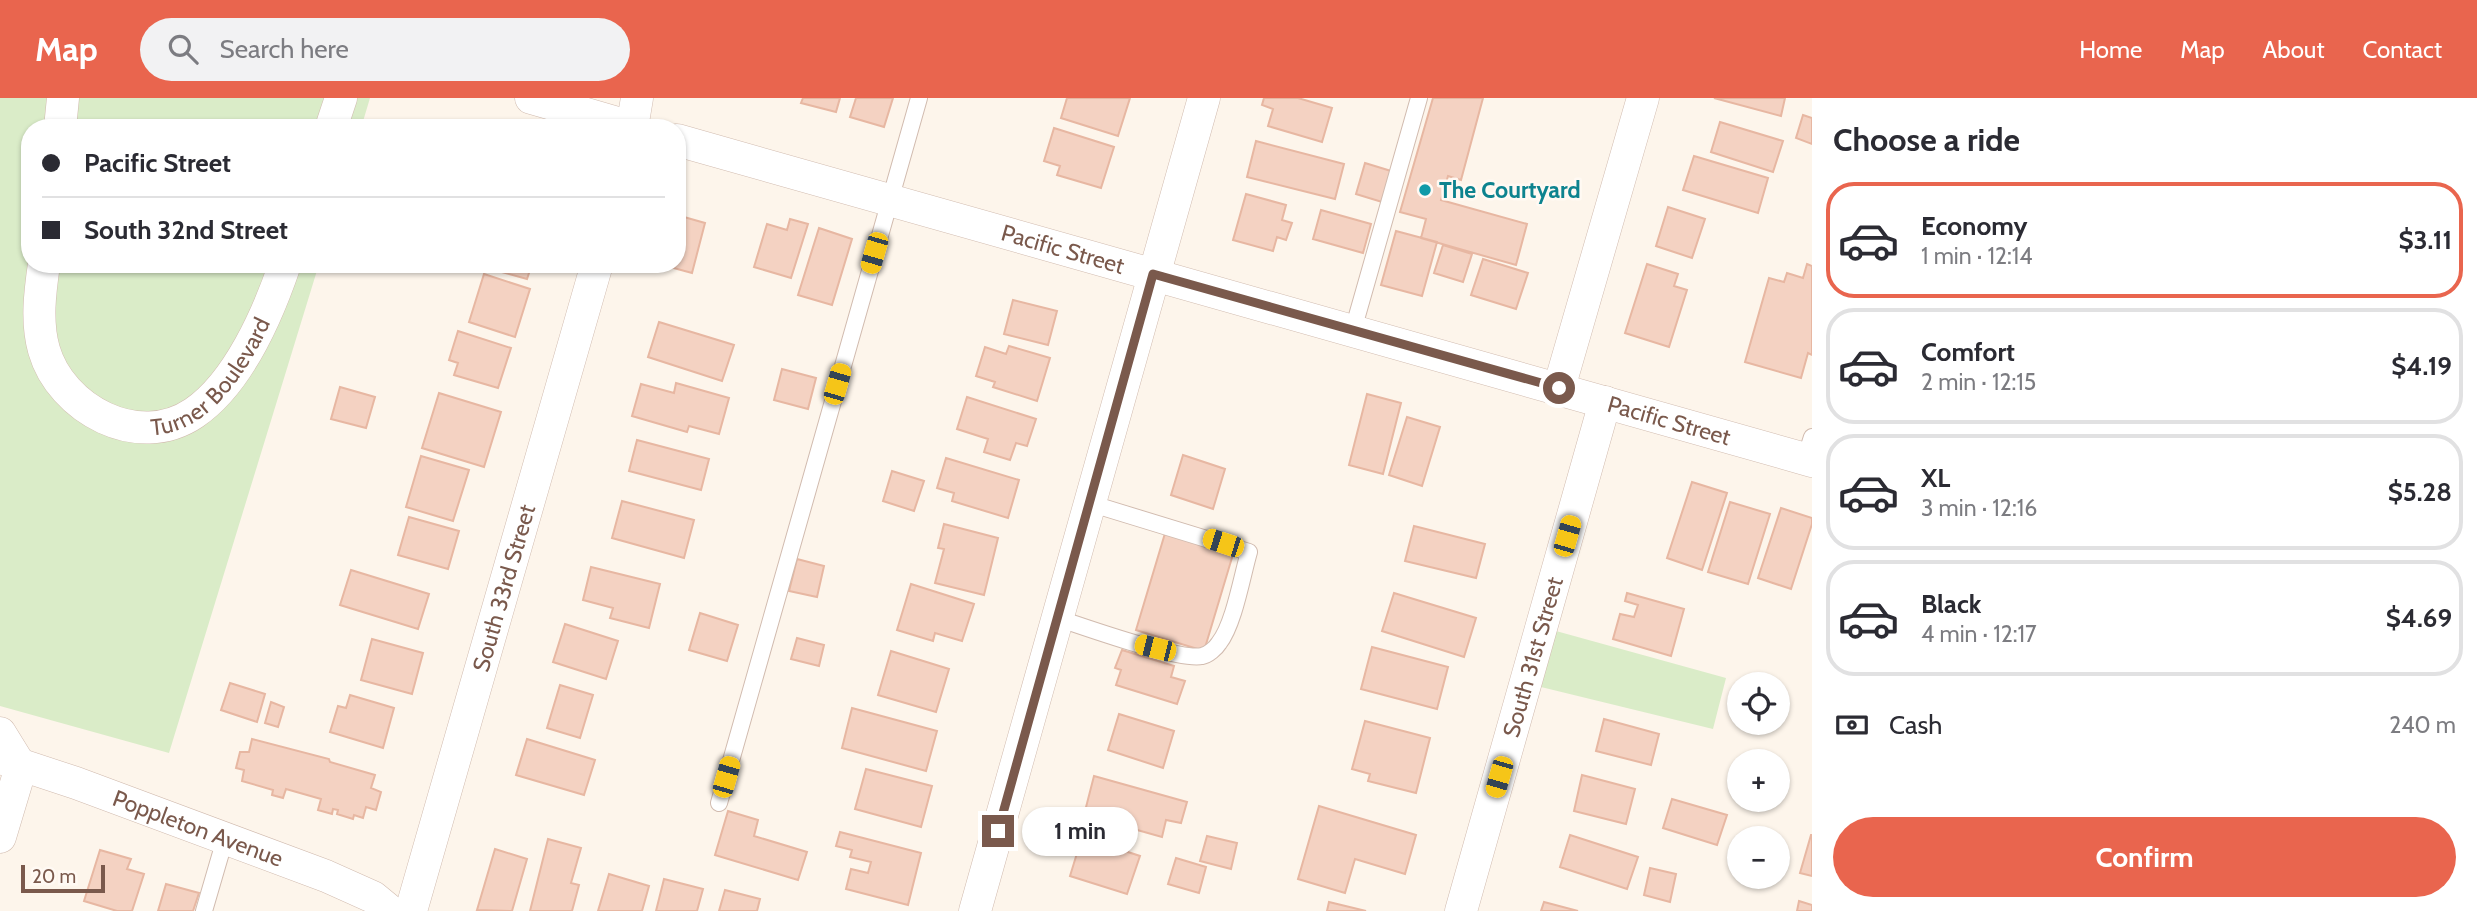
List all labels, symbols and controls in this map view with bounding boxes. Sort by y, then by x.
search box [140,18,630,81]
text: Map [35,29,98,69]
icon: search [164,30,202,68]
text: Search here [220,33,349,65]
text: Home [2079,35,2142,64]
text: Map [2180,35,2225,64]
text: About [2263,35,2325,64]
text: Contact [2363,35,2442,64]
text: Choose a ride [1833,120,2020,159]
text: Pacific Street [84,147,231,179]
place label: The Courtyard [1439,176,1581,204]
marker: The Courtyard [1417,182,1433,198]
icon: car [1837,209,1900,272]
text: Economy [1921,210,2027,242]
text: South 32nd Street [84,214,288,246]
street label: Pacific Street [998,218,1128,280]
text: $3.11 [2398,224,2452,256]
car [859,230,890,276]
text: 1 min · 12:14 [1921,242,2033,270]
street label: Turner Boulevard [149,313,276,442]
icon: car [1837,335,1900,398]
text: Comfort [1921,336,2015,368]
text: $4.19 [2391,350,2452,382]
car [822,361,853,407]
text: 2 min · 12:15 [1921,368,2036,396]
route start [1543,372,1575,404]
street label: Pacific Street [1604,390,1734,451]
icon: car [1837,461,1900,524]
text: XL [1921,462,1950,494]
text: $5.28 [2388,476,2452,508]
text: 3 min · 12:16 [1921,494,2037,522]
street label: South 33rd Street [467,501,541,675]
car [1552,513,1583,559]
car [1200,527,1247,559]
street label: South 31st Street [1497,573,1569,740]
icon: car [1837,587,1900,650]
text: Black [1921,588,1981,620]
text: $4.69 [2386,602,2452,634]
text: 4 min · 12:17 [1921,620,2037,648]
car [1133,633,1178,663]
map controls [1727,672,1790,889]
button: locate [1727,672,1790,735]
icon: cash [1833,706,1871,744]
text: Cash [1889,709,1942,741]
text: 240 m [2389,711,2456,739]
button: + [1727,749,1790,812]
car [711,754,742,800]
car [1484,754,1515,800]
street label: Poppleton Avenue [109,784,287,873]
callout: 1 min [1023,806,1138,856]
route end [982,815,1014,847]
text: 1 min [1054,817,1106,845]
button: Confirm [1833,817,2456,897]
button: − [1727,826,1790,889]
scale bar [21,862,105,894]
text: 20 m [32,865,76,888]

